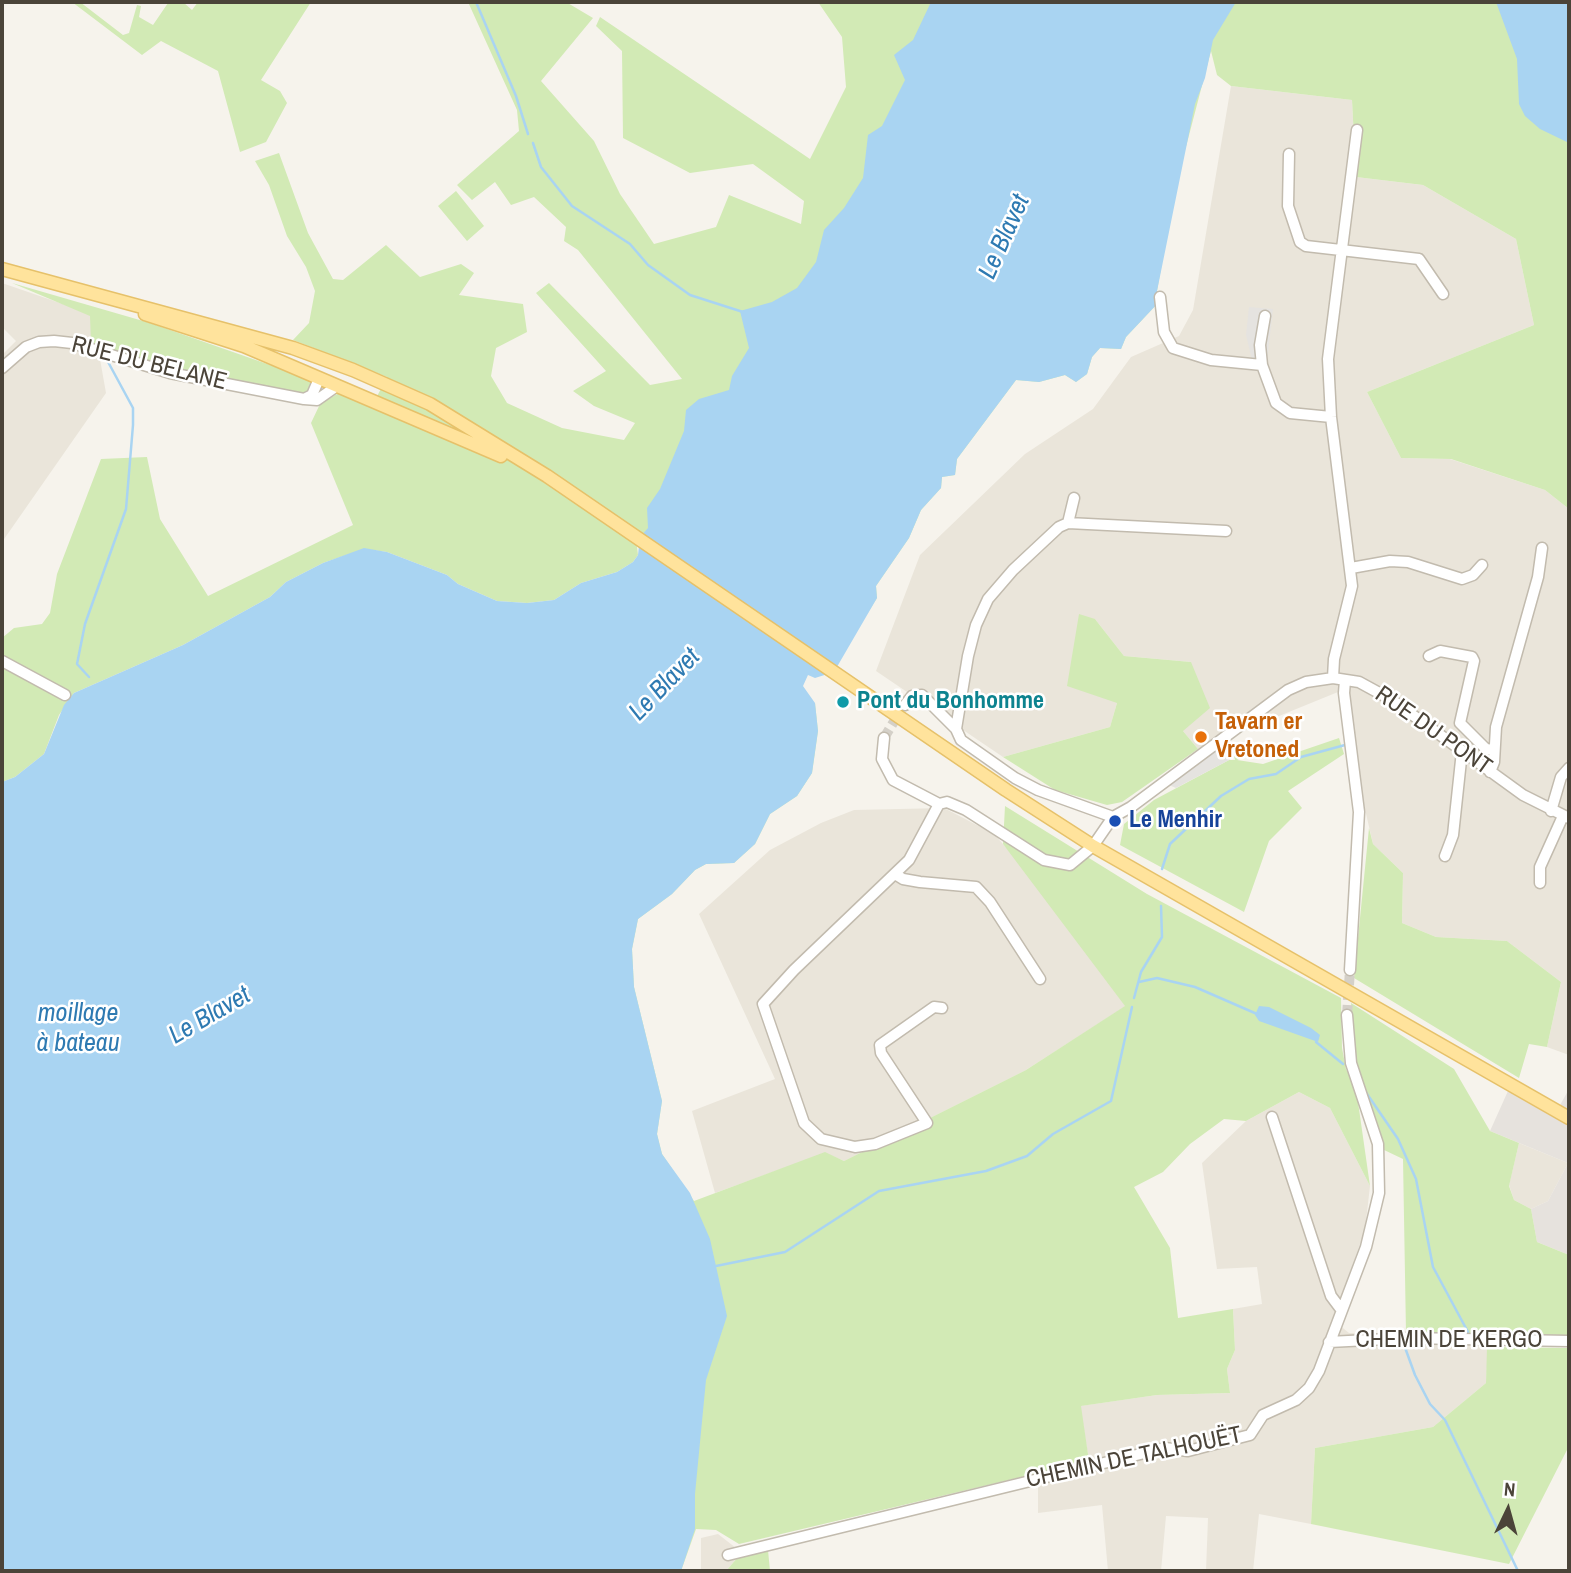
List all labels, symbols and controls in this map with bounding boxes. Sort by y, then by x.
water label: Le Blavet [973,190,1037,284]
street label: RUE DU BELANE [69,331,229,397]
water label: Le Blavet [623,642,707,728]
street label: RUE DU PONT [1369,680,1497,782]
place label: Pont du Bonhomme [857,688,1044,716]
marker: Pont du Bonhomme [835,694,851,710]
place label: Tavarn er Vretoned [1215,709,1302,765]
marker: Tavarn er Vretoned [1193,729,1209,745]
place label: Le Menhir [1129,807,1222,835]
marker: Le Menhir [1107,813,1123,829]
water label: Le Blavet [164,980,256,1052]
water label: moillage à bateau [37,998,119,1060]
street label: CHEMIN DE KERGO [1356,1327,1542,1355]
street label: CHEMIN DE TALHOUËT [1024,1421,1244,1495]
north arrow [1473,1475,1543,1545]
text: N [1503,1476,1517,1503]

